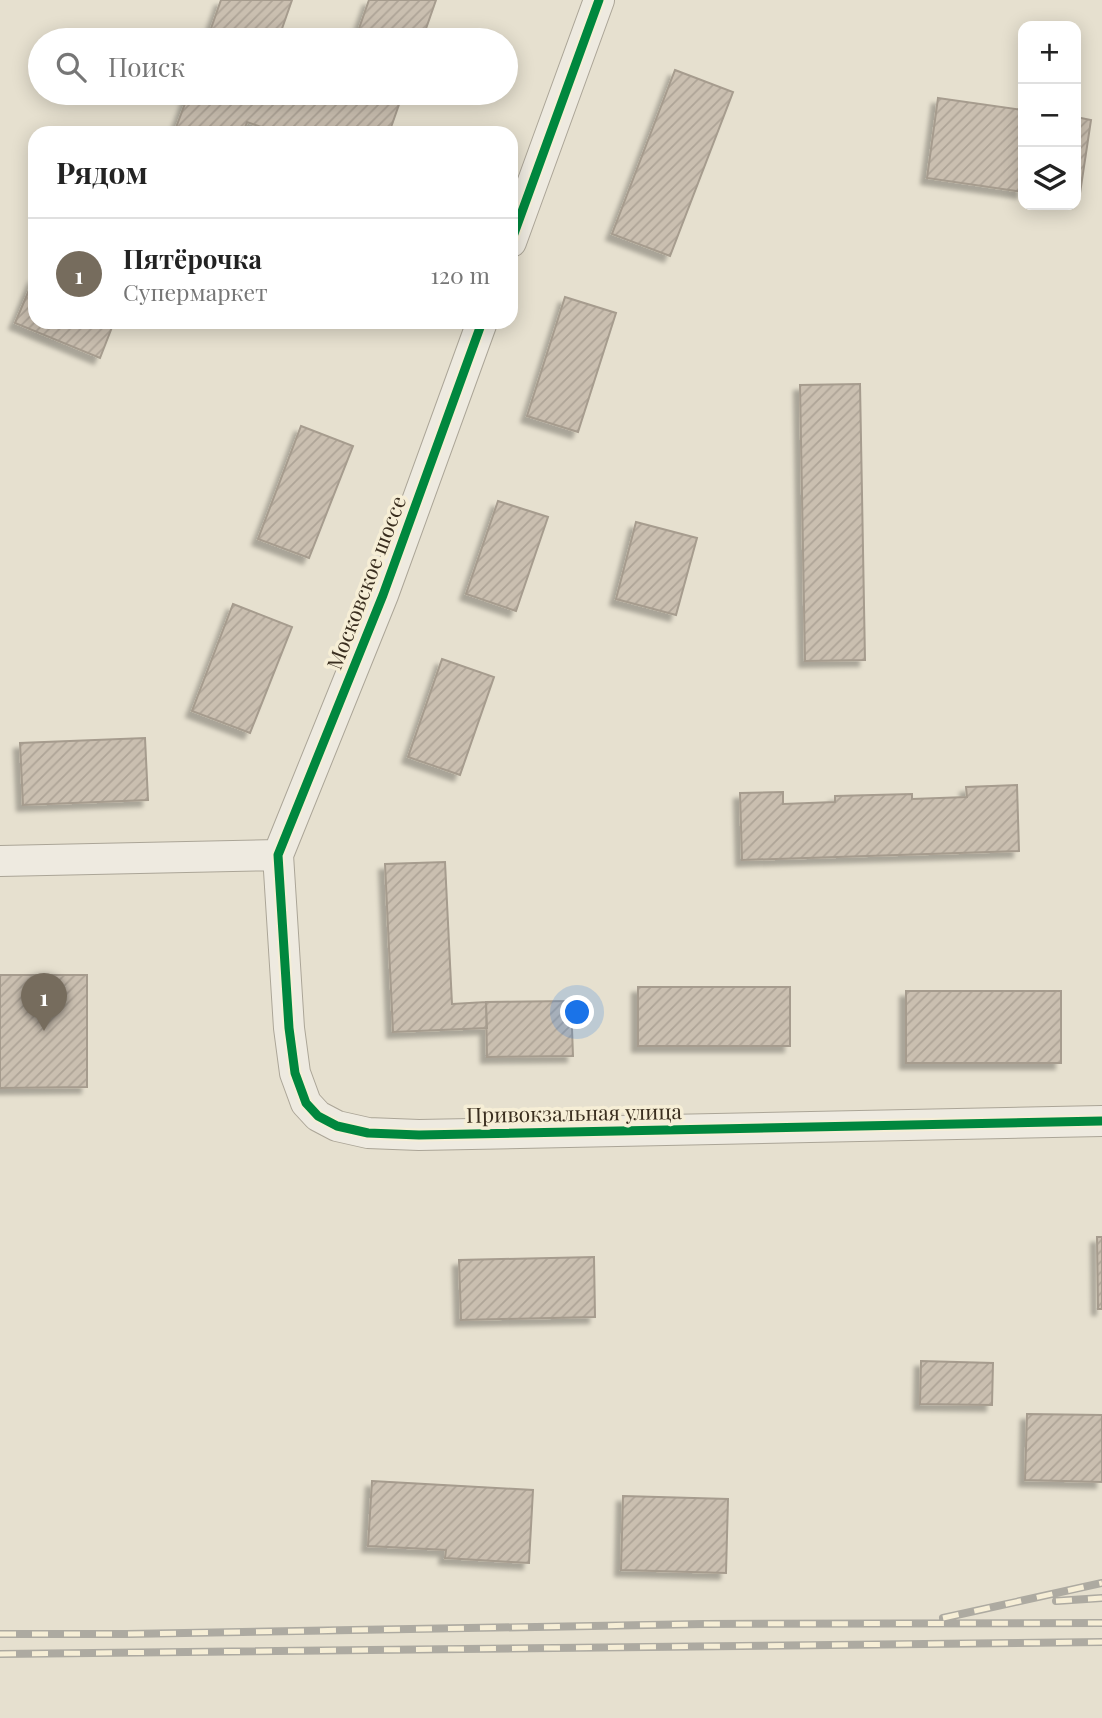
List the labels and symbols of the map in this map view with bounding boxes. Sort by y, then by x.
street label: Московское шоссе [319,491,411,673]
pin: 1 [21,973,67,1031]
your location [560,995,594,1029]
street label: Привокзальная улица [466,1096,682,1128]

